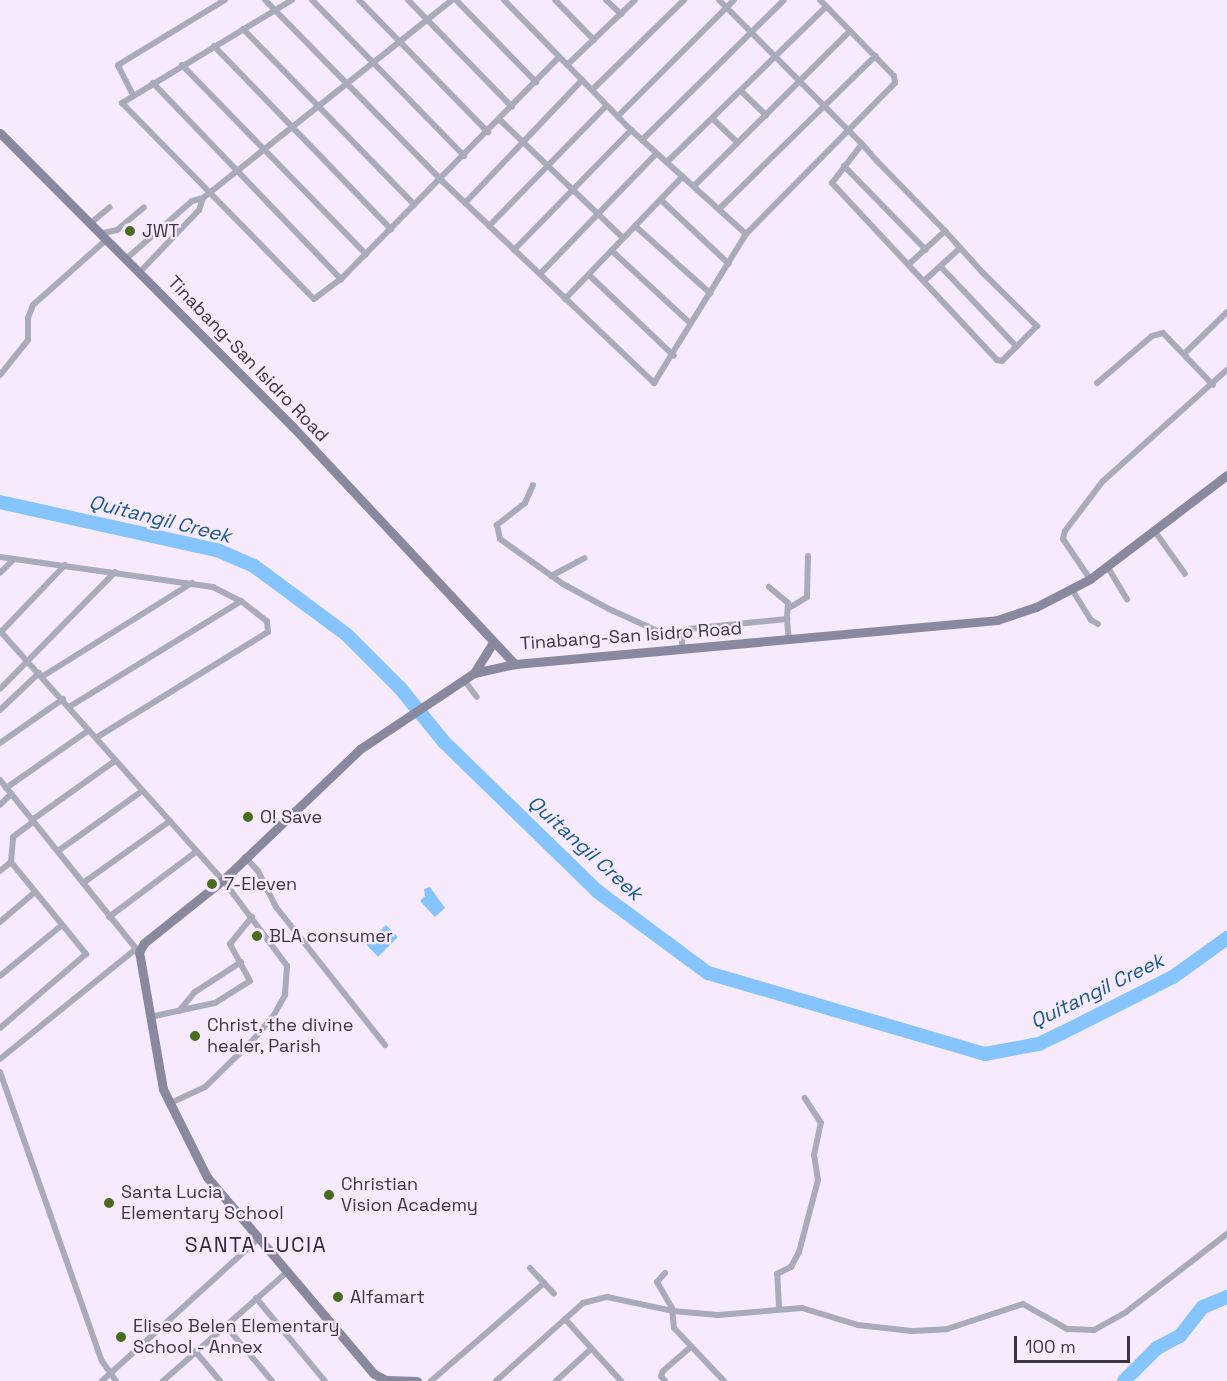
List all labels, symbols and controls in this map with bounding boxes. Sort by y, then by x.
place label: JWT [142,220,179,242]
marker: JWT [123,224,137,238]
street label: Tinabang-San Isidro Road [163,272,333,446]
water label: Quitangil Creek [86,490,234,548]
street label: Tinabang-San Isidro Road [519,617,743,655]
water label: Quitangil Creek [523,790,647,906]
place label: O! Save [260,806,322,828]
marker: O! Save [241,810,255,824]
place label: 7-Eleven [224,873,297,895]
marker: 7-Eleven [205,877,219,891]
place label: BLA consumer [269,925,393,947]
marker: BLA consumer [250,929,264,943]
water label: Quitangil Creek [1026,948,1168,1034]
place label: Christ, the divine healer, Parish [207,1015,354,1058]
marker: Christ, the divine healer, Parish [188,1029,202,1043]
place label: Christian Vision Academy [341,1174,478,1216]
place label: Santa Lucia Elementary School [121,1182,284,1224]
marker: Christian Vision Academy [322,1188,336,1202]
marker: Santa Lucia Elementary School [102,1196,116,1210]
district label: SANTA LUCIA [185,1232,327,1258]
place label: Alfamart [350,1286,425,1308]
marker: Alfamart [331,1290,345,1304]
place label: Eliseo Belen Elementary School - Annex [133,1316,340,1358]
scale bar [1017,1324,1132,1362]
marker: Eliseo Belen Elementary School - Annex [114,1330,128,1344]
text: 100 m [1025,1335,1076,1358]

